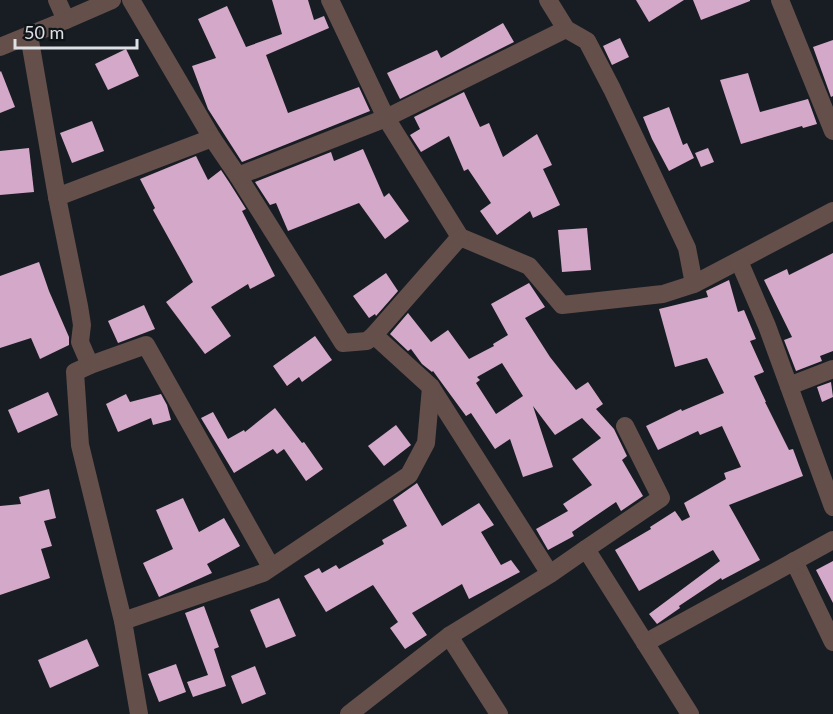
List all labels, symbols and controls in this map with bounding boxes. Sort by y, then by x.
scale bar [15,12,136,50]
text: 50 m [24,21,64,43]

